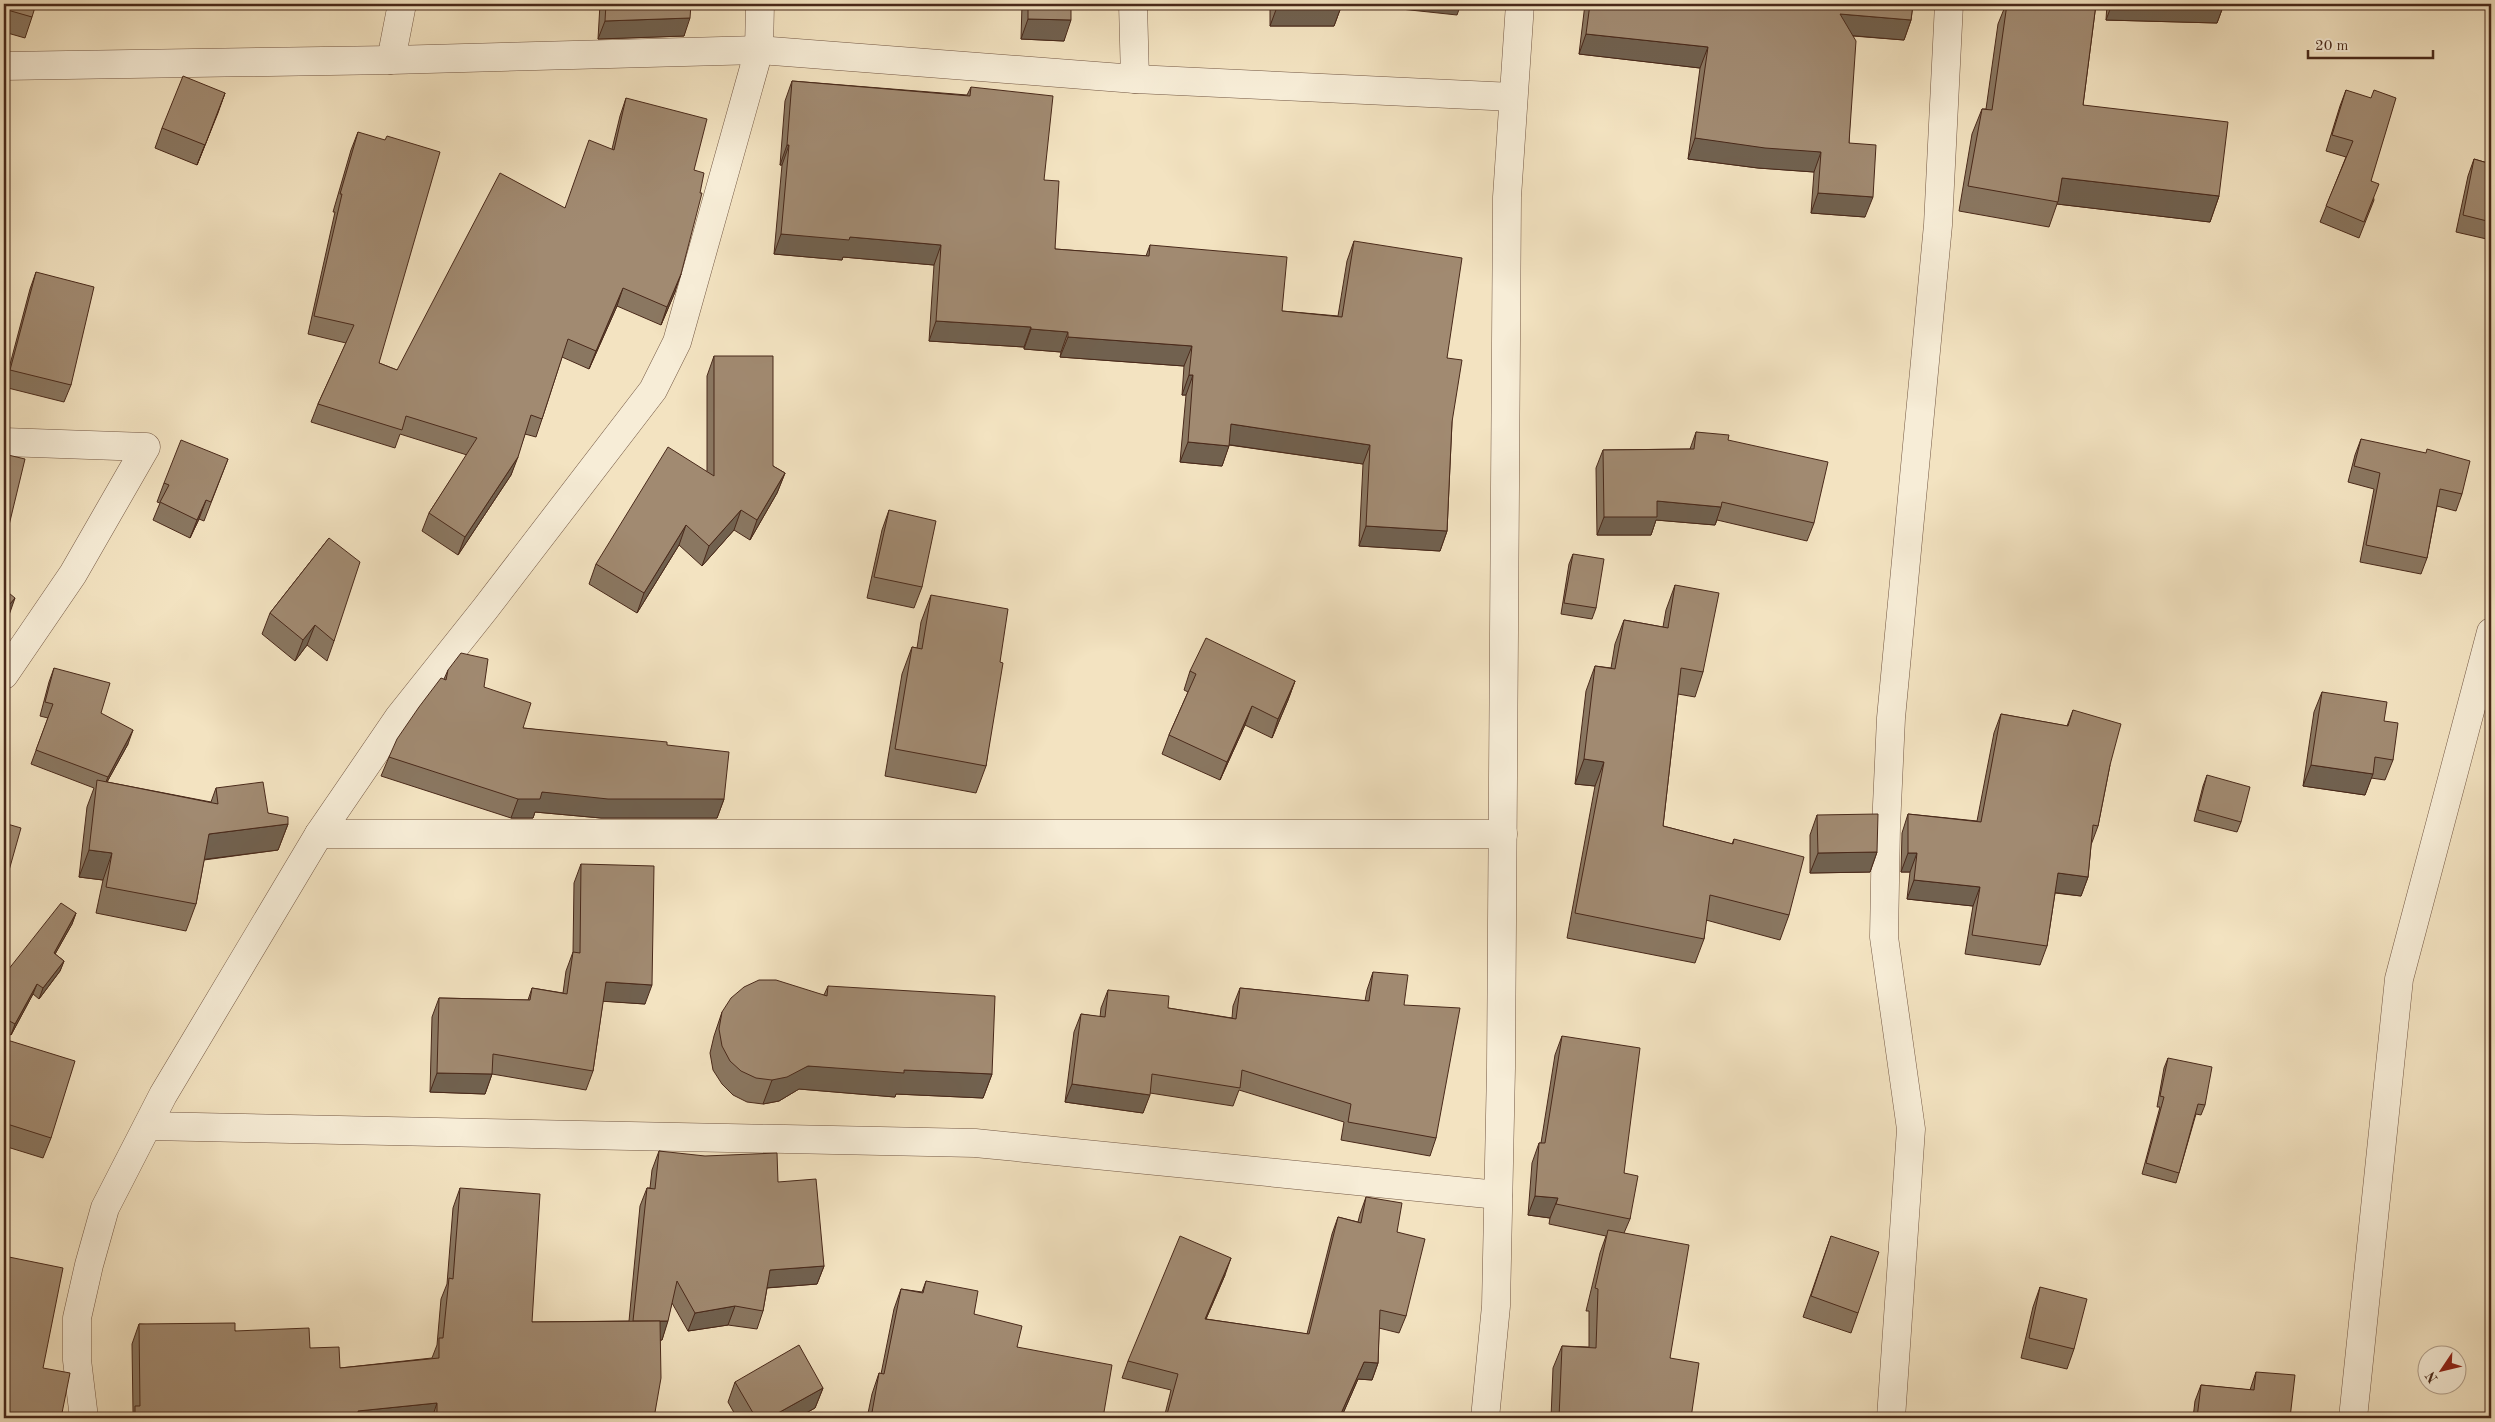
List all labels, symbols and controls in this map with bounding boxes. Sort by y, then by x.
scale bar [2308,28,2432,60]
text: 20 m [2315,39,2349,54]
north arrow [2418,1344,2468,1394]
text: N [2423,1368,2441,1385]

